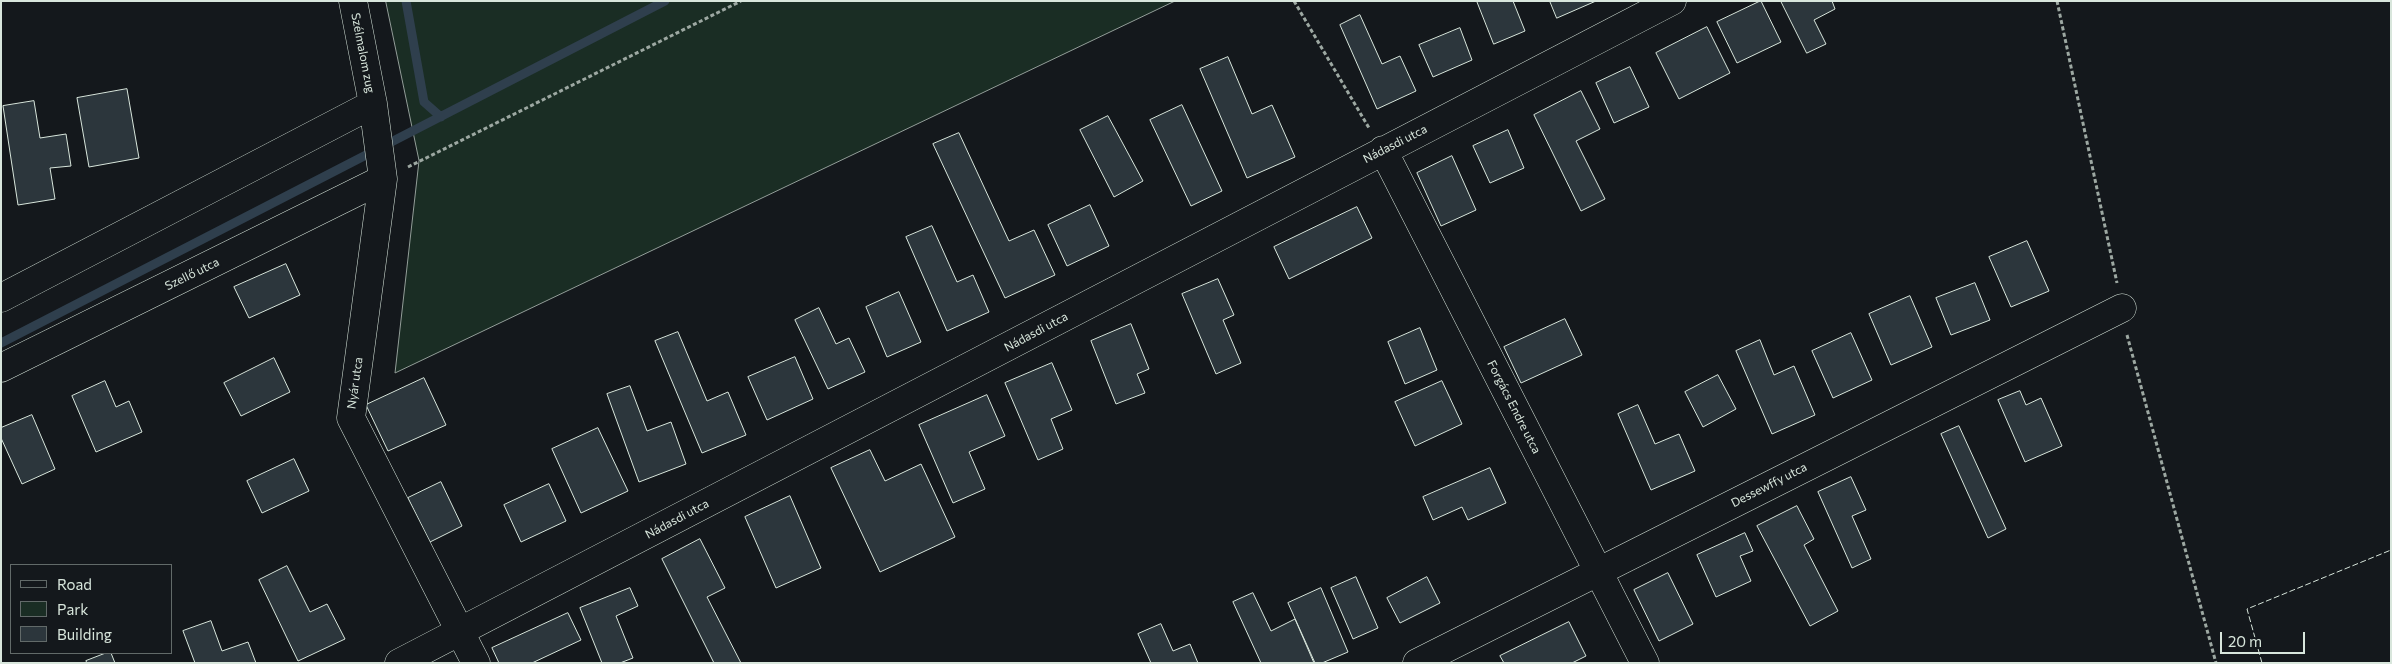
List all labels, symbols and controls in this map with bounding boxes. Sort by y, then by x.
street label: Szélmalom zug [348,12,378,94]
street label: Nádasdi utca [1361,122,1429,166]
street label: Szellő utca [162,255,222,293]
street label: Nádasdi utca [1002,309,1070,355]
street label: Nyár utca [344,356,366,410]
street label: Forgács Endre utca [1484,358,1544,456]
street label: Dessewffy utca [1729,460,1809,510]
street label: Nádasdi utca [643,496,711,542]
legend [10,564,172,654]
text: Road [57,575,92,593]
text: Park [57,600,88,618]
scale bar [2222,622,2307,654]
text: Building [57,625,112,643]
text: 20 m [2228,632,2262,650]

